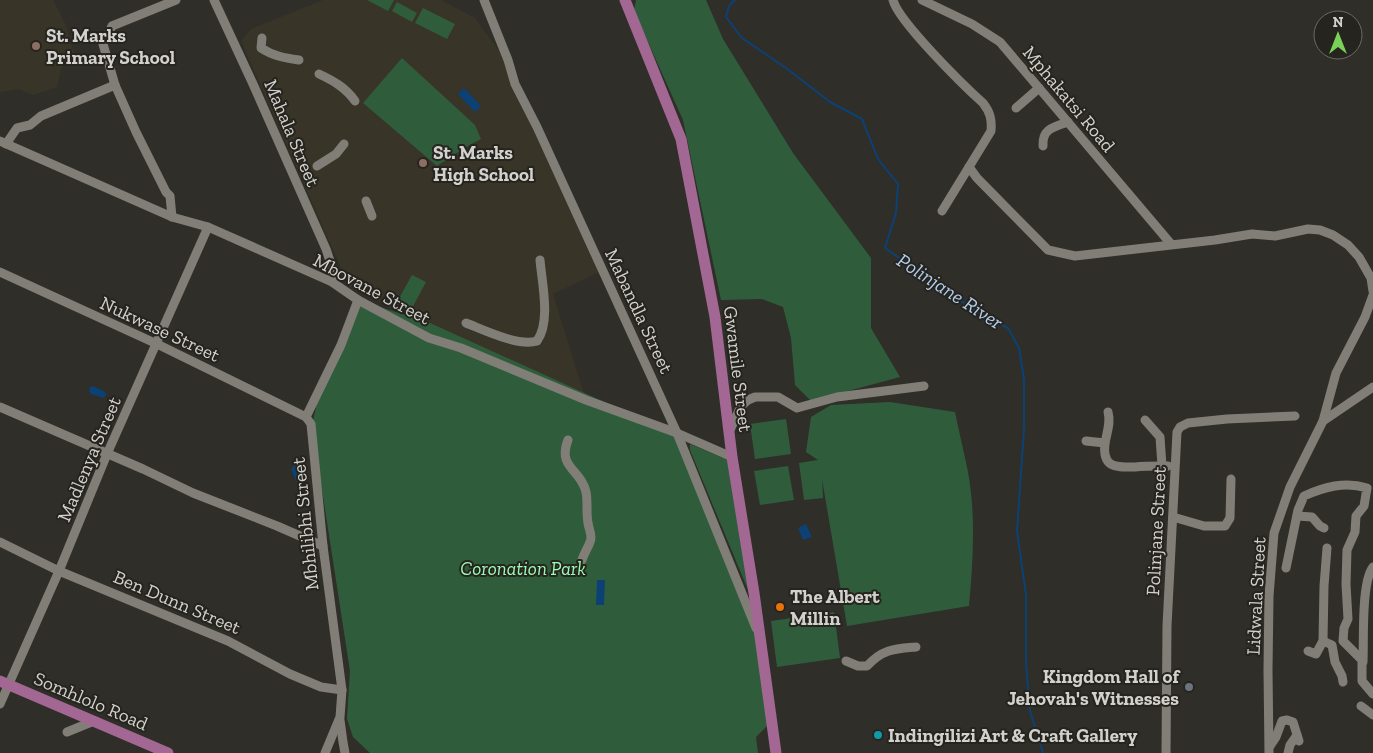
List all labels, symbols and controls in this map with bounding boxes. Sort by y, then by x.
north arrow [1313,10,1363,60]
text: N [1333,14,1344,31]
place label: St. Marks Primary School [46,24,176,69]
marker: St. Marks Primary School [30,40,42,52]
street label: Mphakatsi Road [1018,41,1120,157]
street label: Mahala Street [259,76,325,190]
place label: St. Marks High School [433,141,535,186]
marker: St. Marks High School [417,157,429,169]
street label: Mabandla Street [600,245,678,377]
street label: Mbovane Street [309,248,435,330]
water label: Polinjane River [893,248,1008,334]
street label: Nukwase Street [96,291,224,367]
street label: Gwamile Street [719,305,757,433]
street label: Madlenya Street [52,393,126,525]
street label: Mbhilibhi Street [287,456,323,592]
street label: Polinjane Street [1141,466,1171,596]
street label: Lidwala Street [1241,536,1271,656]
park label: Coronation Park [460,557,586,580]
street label: Ben Dunn Street [110,565,244,639]
place label: The Albert Millin [790,585,880,630]
marker: The Albert Millin [774,601,786,613]
place label: Kingdom Hall of Jehovah's Witnesses [1007,665,1181,710]
street label: Somhlolo Road [30,667,152,736]
marker: Kingdom Hall of Jehovah's Witnesses [1183,681,1195,693]
place label: Indingilizi Art & Craft Gallery [888,724,1137,747]
marker: Indingilizi Art & Craft Gallery [872,729,884,741]

